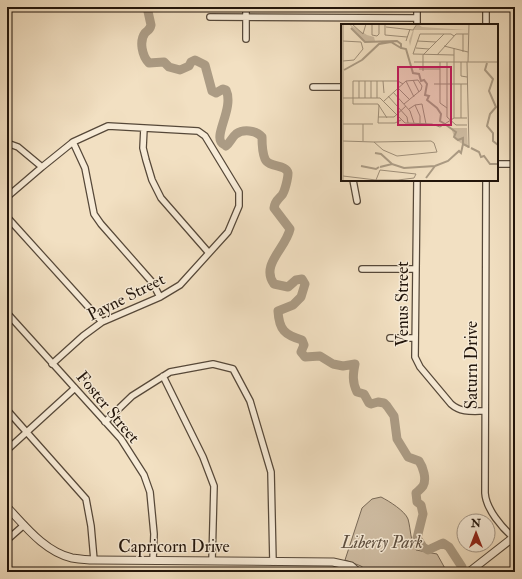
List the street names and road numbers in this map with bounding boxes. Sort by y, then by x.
street label: Venus Street [392,261,413,347]
street label: Payne Street [84,268,169,326]
street label: Saturn Drive [461,321,482,409]
street label: Foster Street [72,367,145,448]
street label: Capricorn Drive [118,536,230,558]

